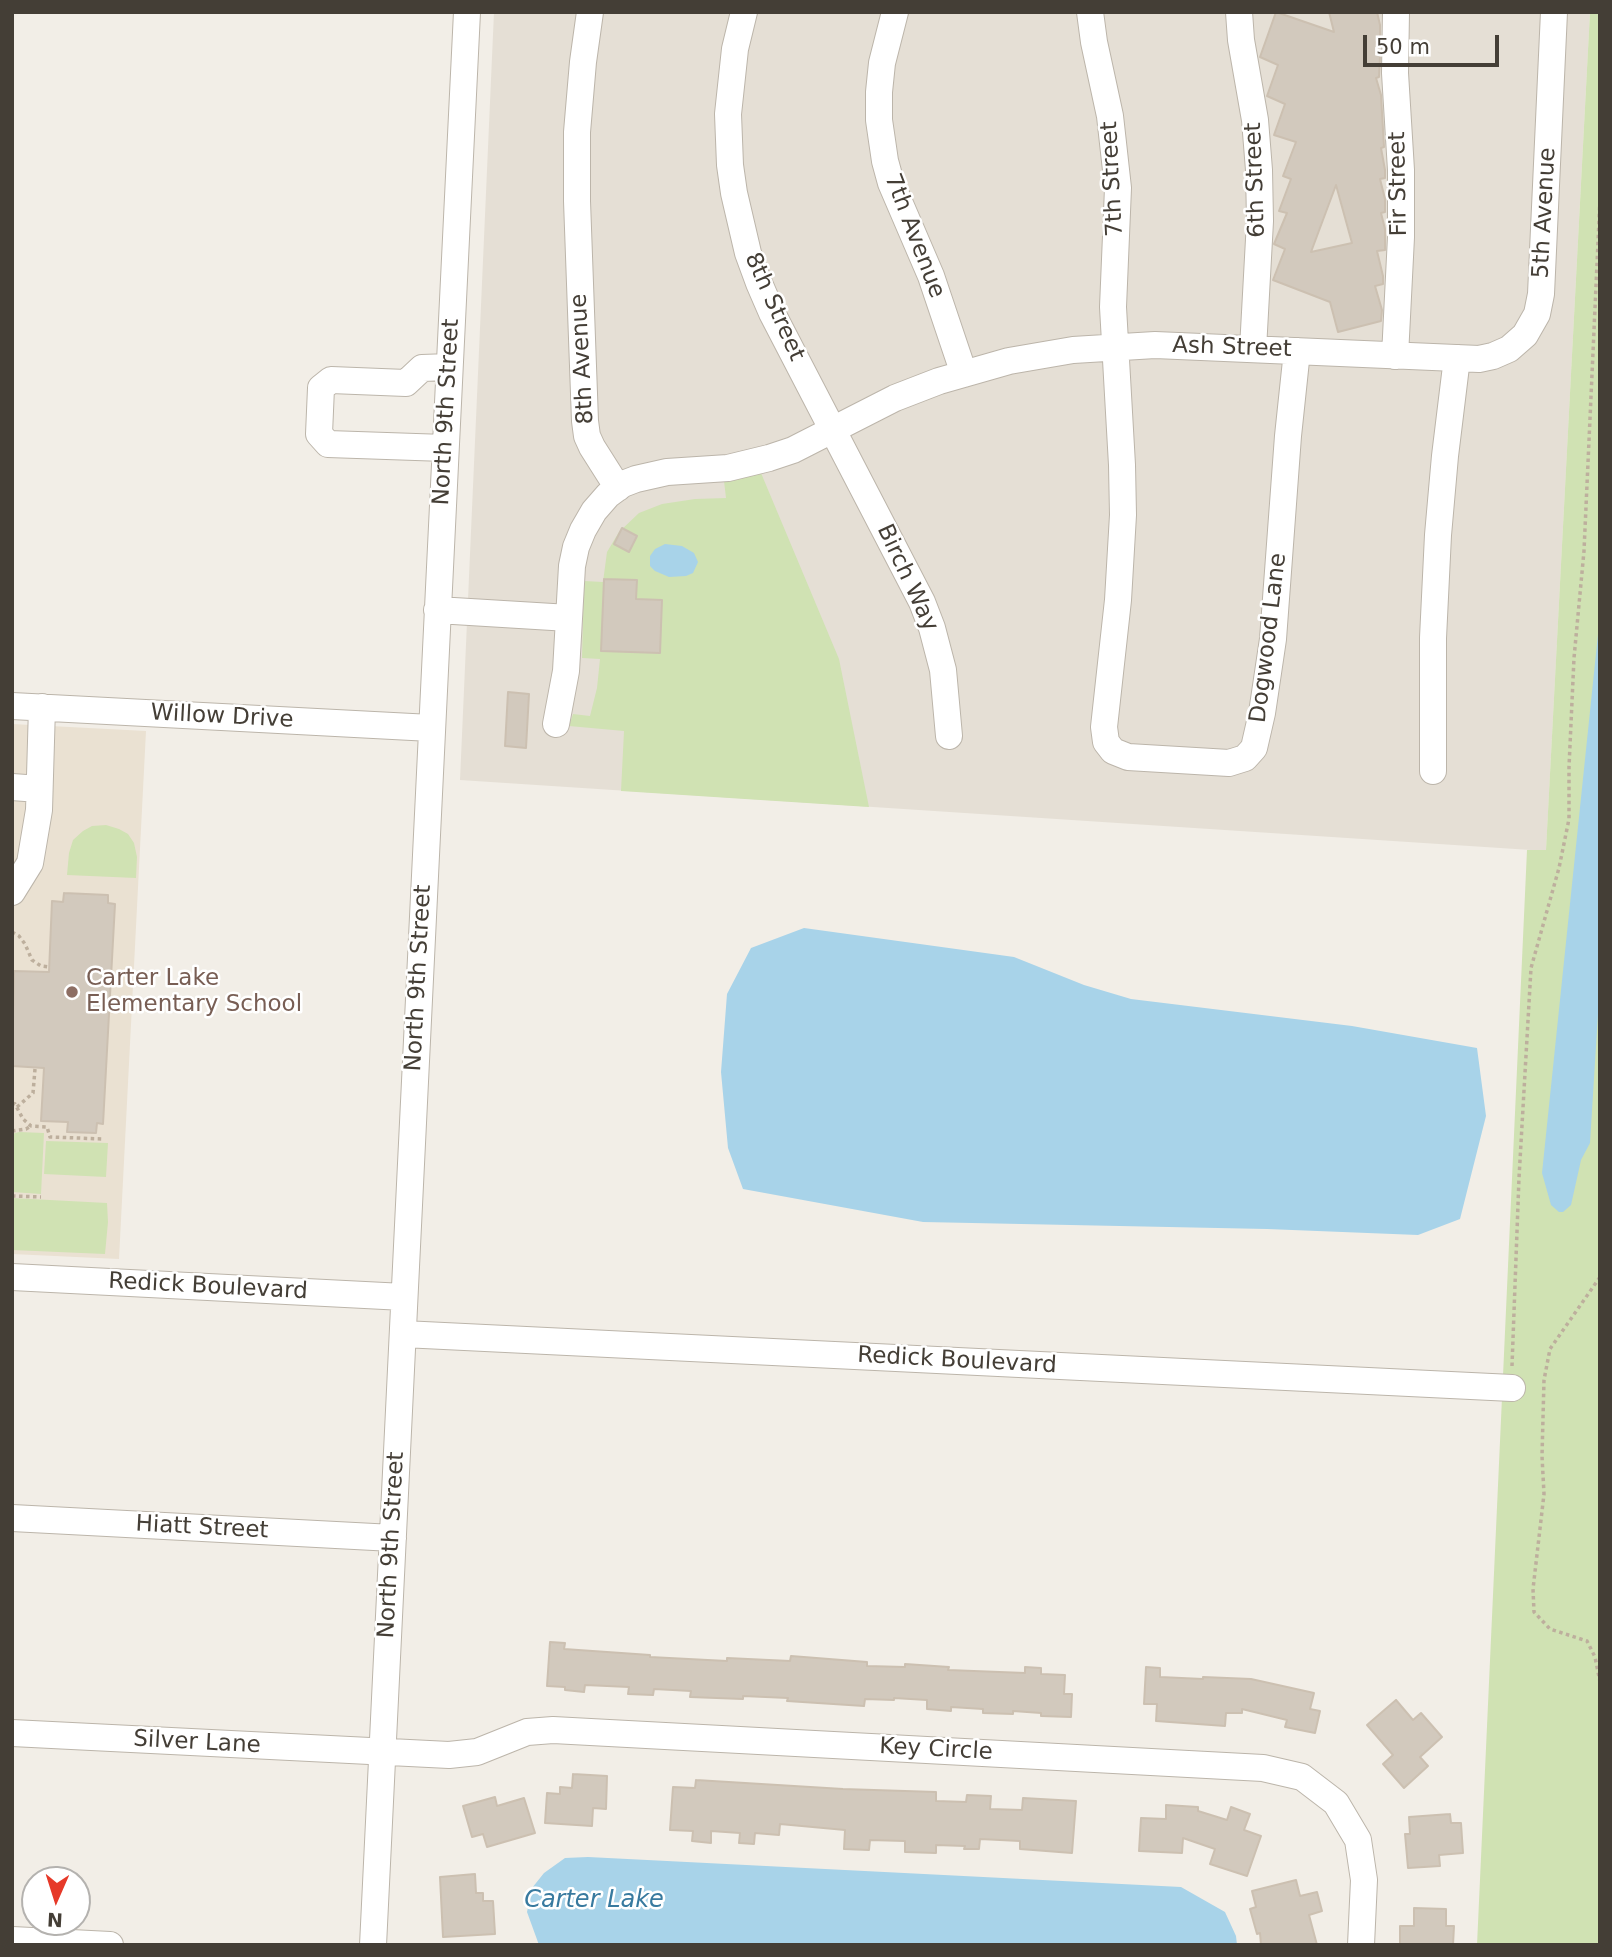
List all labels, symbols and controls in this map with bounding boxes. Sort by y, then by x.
scale bar [1367,21,1504,65]
text: 50 m [1376,35,1430,59]
street label: 7th Street [1096,121,1130,237]
street label: 6th Street [1240,122,1272,238]
street label: Fir Street [1384,131,1414,237]
street label: 5th Avenue [1528,147,1562,279]
street label: 7th Avenue [878,170,950,302]
street label: 8th Street [738,249,810,365]
street label: 8th Avenue [566,293,600,425]
street label: North 9th Street [428,318,466,506]
street label: Ash Street [1172,332,1292,364]
street label: Birch Way [870,520,944,636]
street label: Dogwood Lane [1245,552,1293,724]
street label: Willow Drive [150,699,294,735]
street label: North 9th Street [400,884,438,1072]
place label: Carter Lake Elementary School [86,965,302,1019]
marker: Carter Lake Elementary School [64,984,80,1000]
street label: Redick Boulevard [108,1268,308,1306]
street label: Redick Boulevard [857,1342,1057,1380]
street label: North 9th Street [373,1451,411,1639]
street label: Hiatt Street [135,1511,269,1545]
street label: Silver Lane [133,1726,261,1760]
street label: Key Circle [879,1733,993,1767]
north arrow [21,1866,91,1936]
water label: Carter Lake [524,1887,664,1915]
text: N [46,1909,64,1931]

